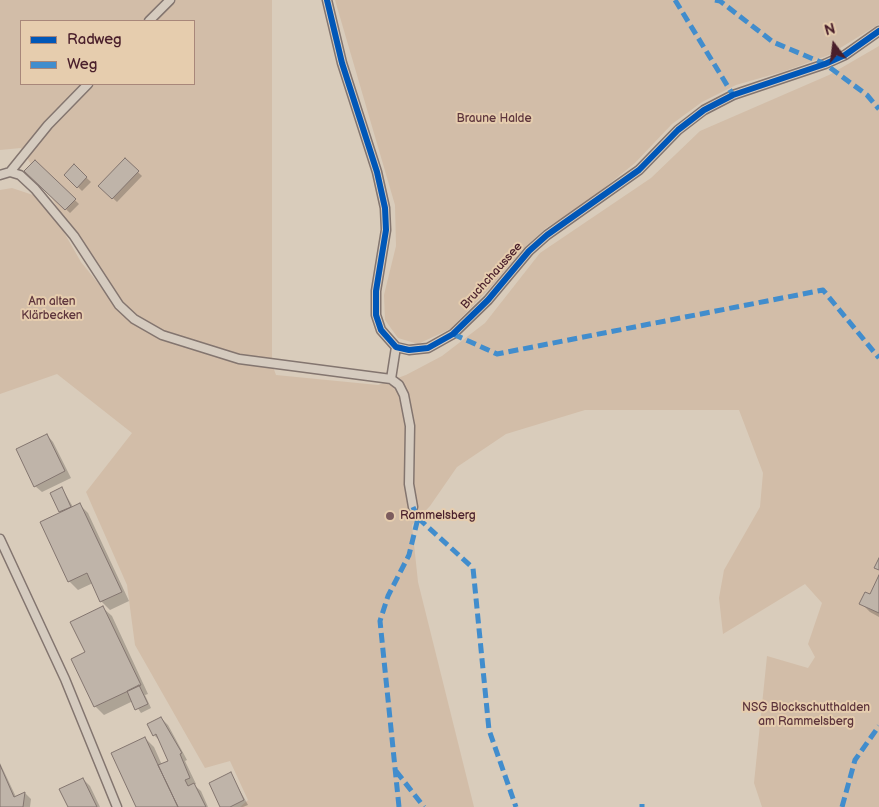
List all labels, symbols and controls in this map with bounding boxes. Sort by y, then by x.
legend [20,20,195,85]
north arrow [809,20,859,70]
text: N [823,20,837,40]
text: Radweg [67,30,122,49]
text: Weg [67,55,97,74]
park label: Braune Halde [456,112,532,126]
street label: Bruchchaussee [458,240,526,312]
park label: Am alten Klärbecken [21,295,83,323]
place label: Rammelsberg [400,509,476,523]
marker: Rammelsberg [384,510,396,522]
park label: NSG Blockschutthalden am Rammelsberg [742,701,870,729]

